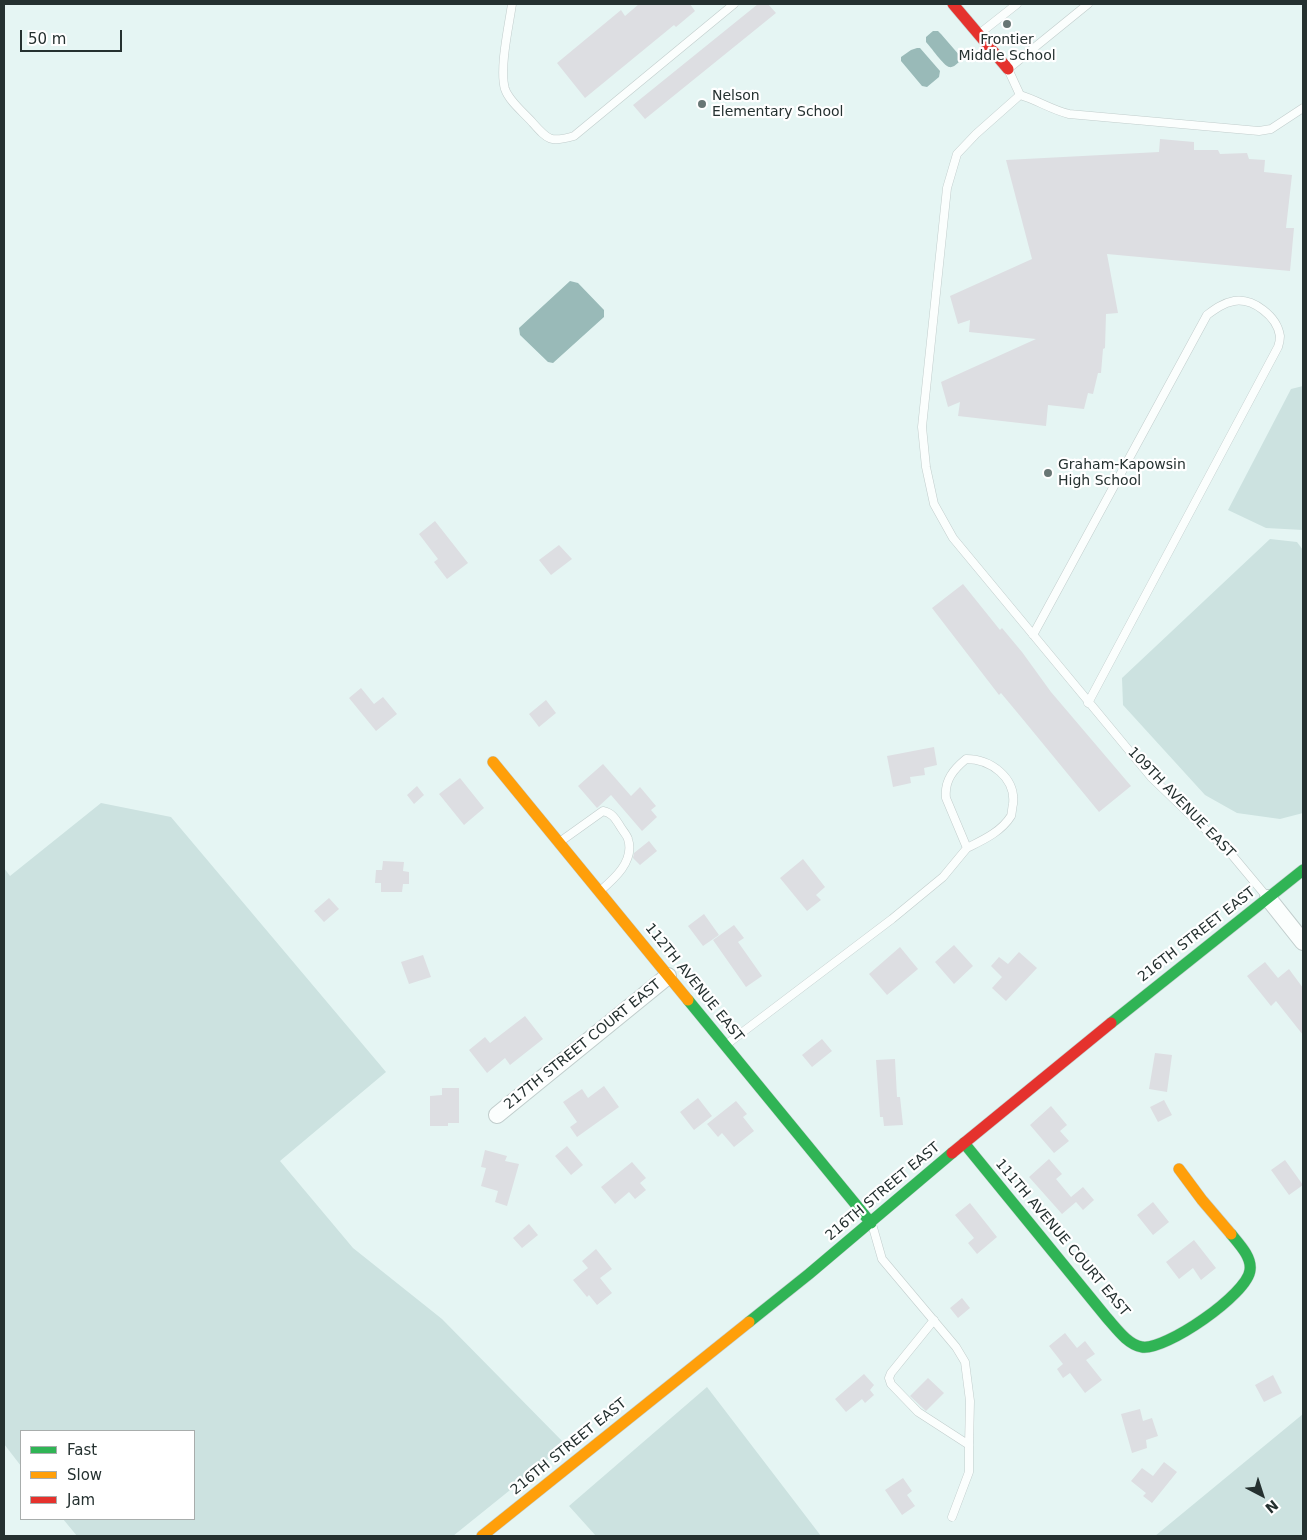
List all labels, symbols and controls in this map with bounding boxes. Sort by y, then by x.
marker: Frontier Middle School [1001,18,1013,30]
scale bar [22,20,125,52]
text: 50 m [28,30,66,48]
place label: Frontier Middle School [958,32,1056,64]
place label: Nelson Elementary School [712,88,844,120]
marker: Nelson Elementary School [696,98,708,110]
place label: Graham-Kapowsin High School [1058,457,1186,490]
marker: Graham-Kapowsin High School [1042,467,1054,479]
street label: 109TH AVENUE EAST [1124,744,1238,862]
street label: 216TH STREET EAST [1135,884,1259,986]
street label: 112TH AVENUE EAST [641,921,747,1045]
street label: 217TH STREET COURT EAST [501,977,665,1113]
street label: 216TH STREET EAST [822,1139,944,1245]
street label: 111TH AVENUE COURT EAST [991,1156,1133,1320]
street label: 216TH STREET EAST [508,1395,630,1499]
legend [20,1430,195,1520]
text: Fast [67,1441,97,1459]
text: Slow [67,1466,102,1484]
north arrow [1237,1470,1287,1520]
text: Jam [67,1491,95,1509]
text: N [1262,1497,1281,1516]

